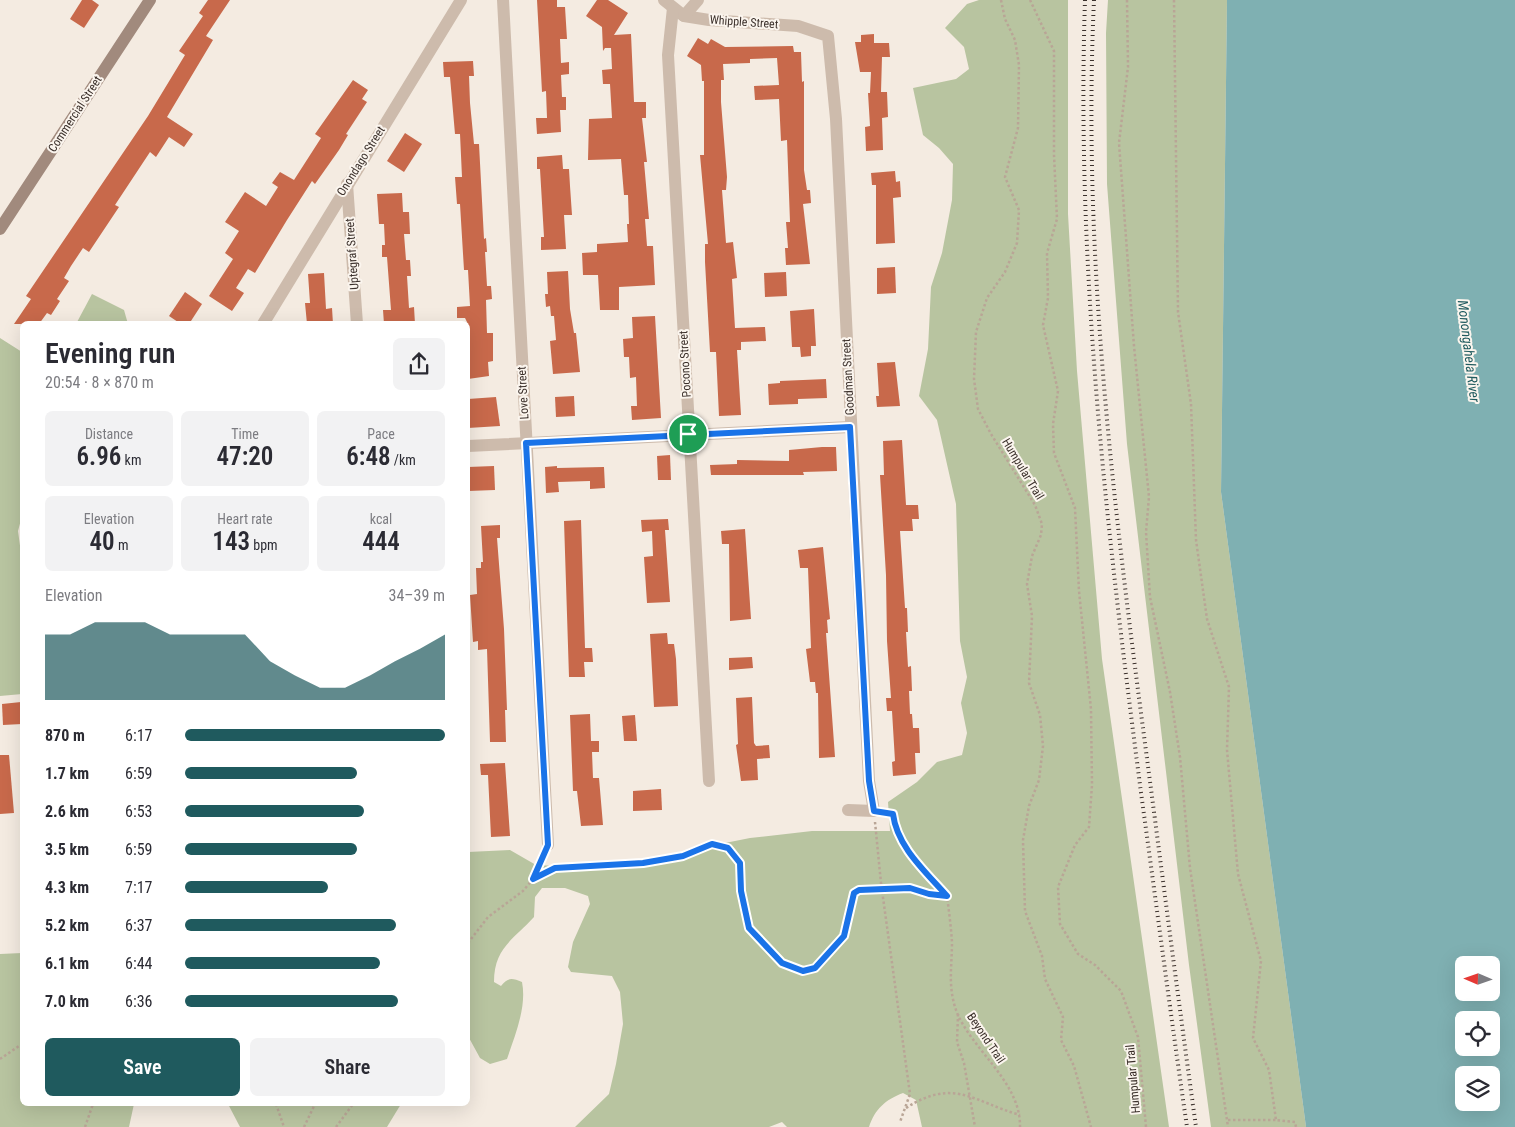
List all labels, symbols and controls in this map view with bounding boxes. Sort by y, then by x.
street label: Whipple Street [709,13,779,31]
street label: Commercial Street [45,73,105,155]
street label: Onondago Street [334,123,388,198]
street label: Uptegraf Street [342,217,361,290]
water label: Monongahela River [1455,299,1483,404]
street label: Pocono Street [676,330,694,398]
text: Evening run [45,337,175,370]
button: share [393,338,445,390]
street label: Goodman Street [839,338,857,416]
street label: Love Street [515,366,531,420]
text: 20:54 · 8 × 870 m [45,373,154,392]
pin [667,413,709,455]
icon: arrive [674,420,702,448]
text: Distance [85,426,133,442]
text: Time [231,426,259,442]
text: Pace [367,426,395,442]
street label: Humpular Trail [999,436,1047,502]
text: 6.96 [77,442,121,471]
text: 47:20 [217,442,273,471]
text: 6:48 [346,442,391,471]
text: km [121,452,141,468]
text: /km [391,452,416,468]
text: Elevation [84,511,134,527]
text: Heart rate [217,511,273,527]
text: kcal [370,511,392,527]
text: 40 [90,527,115,556]
text: 143 [212,527,250,556]
text: 444 [362,527,400,556]
text: m [115,537,128,553]
text: bpm [250,537,278,553]
text: Elevation [45,586,103,605]
text: 34–39 m [389,586,445,605]
text: 870 m [45,726,85,745]
text: 6:17 [125,726,152,745]
text: 1.7 km [45,764,89,783]
text: 6:59 [125,764,152,783]
text: 2.6 km [45,802,89,821]
text: 6:53 [125,802,152,821]
text: 3.5 km [45,840,89,859]
text: 6:59 [125,840,152,859]
text: 4.3 km [45,878,89,897]
text: 7:17 [125,878,152,897]
text: 5.2 km [45,916,89,935]
text: 6:37 [125,916,152,935]
text: 6.1 km [45,954,89,973]
text: 6:44 [125,954,152,973]
north arrow [1455,956,1500,1001]
map controls [1455,956,1500,1111]
text: 7.0 km [45,992,89,1011]
text: 6:36 [125,992,152,1011]
street label: Beyond Trail [964,1010,1008,1066]
button: locate [1455,1011,1500,1056]
button: Save [45,1038,240,1096]
button: Share [250,1038,445,1096]
street label: Humpular Trail [1123,1044,1143,1114]
button: layers [1455,1066,1500,1111]

